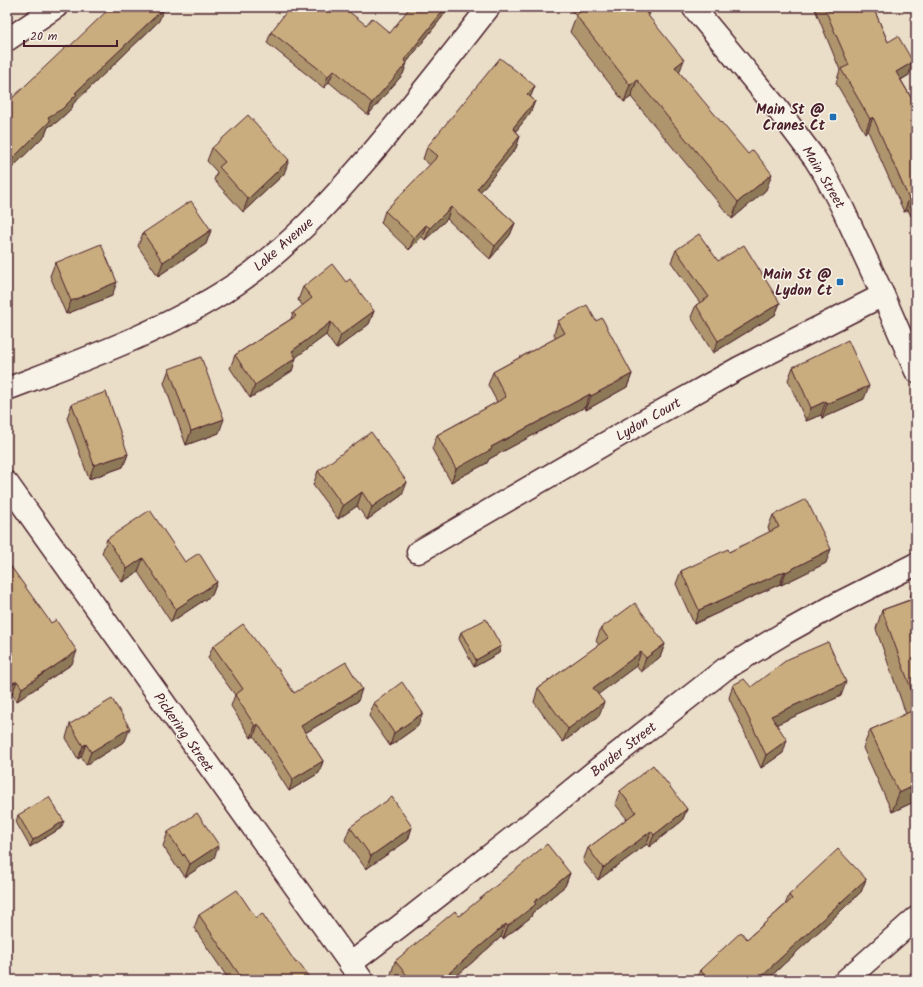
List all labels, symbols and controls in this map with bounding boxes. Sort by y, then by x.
scale bar [24,22,117,48]
text: 20 m [30,27,58,46]
place label: Main St @ Cranes Ct [756,99,826,137]
marker: Main St @ Cranes Ct [828,112,838,122]
street label: Main Street [796,142,851,213]
street label: Lake Avenue [249,212,319,277]
place label: Main St @ Lydon Ct [763,264,833,302]
marker: Main St @ Lydon Ct [835,277,845,287]
street label: Lydon Court [612,392,686,447]
street label: Pickering Street [147,688,219,778]
street label: Border Street [586,716,662,783]

